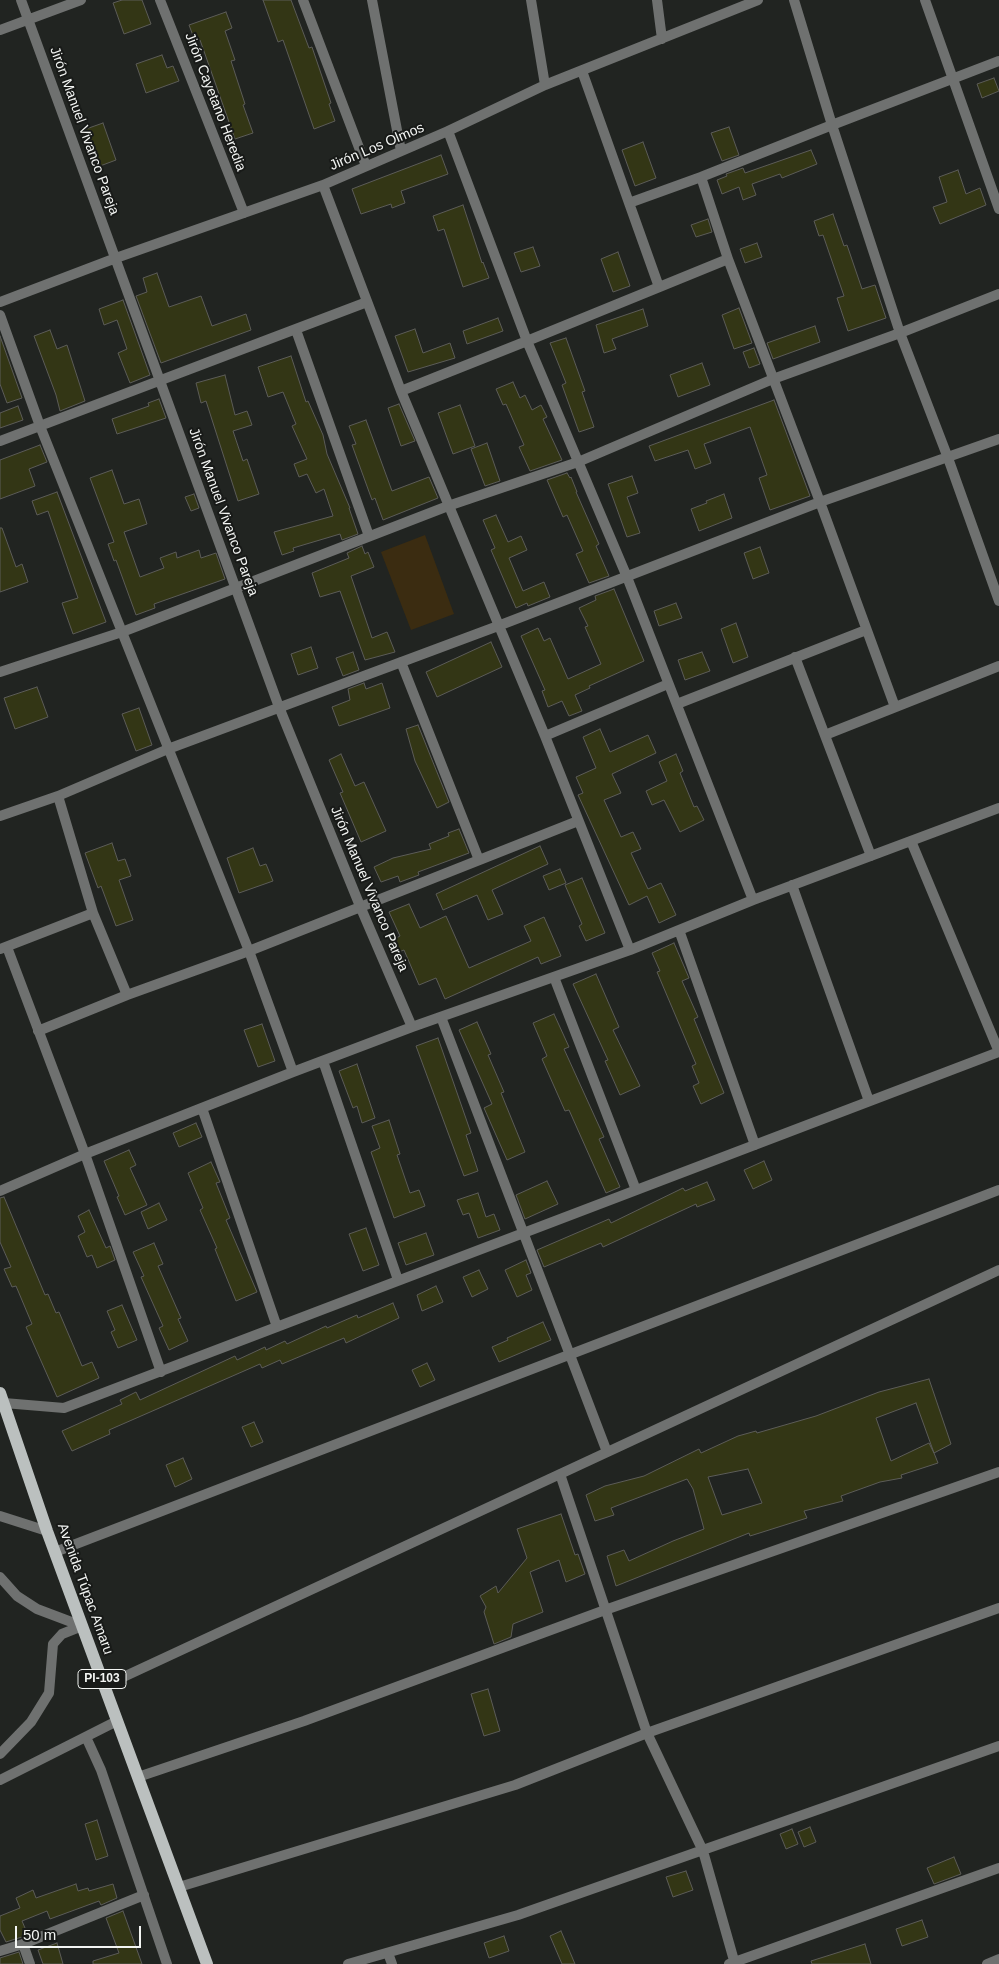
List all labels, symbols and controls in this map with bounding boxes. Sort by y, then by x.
street label: Jirón Cayetano Heredia [181,30,249,174]
street label: Jirón Manuel Vivanco Pareja [46,45,122,217]
street label: Jirón Los Olmos [327,120,427,174]
street label: Jirón Manuel Vivanco Pareja [185,426,261,598]
street label: Jirón Manuel Vivanco Pareja [327,804,411,974]
street label: Avenida Túpac Amaru [53,1521,117,1657]
road number: PI-103 [78,1670,126,1688]
scale bar [18,1916,144,1948]
text: 50 m [23,1926,56,1943]

